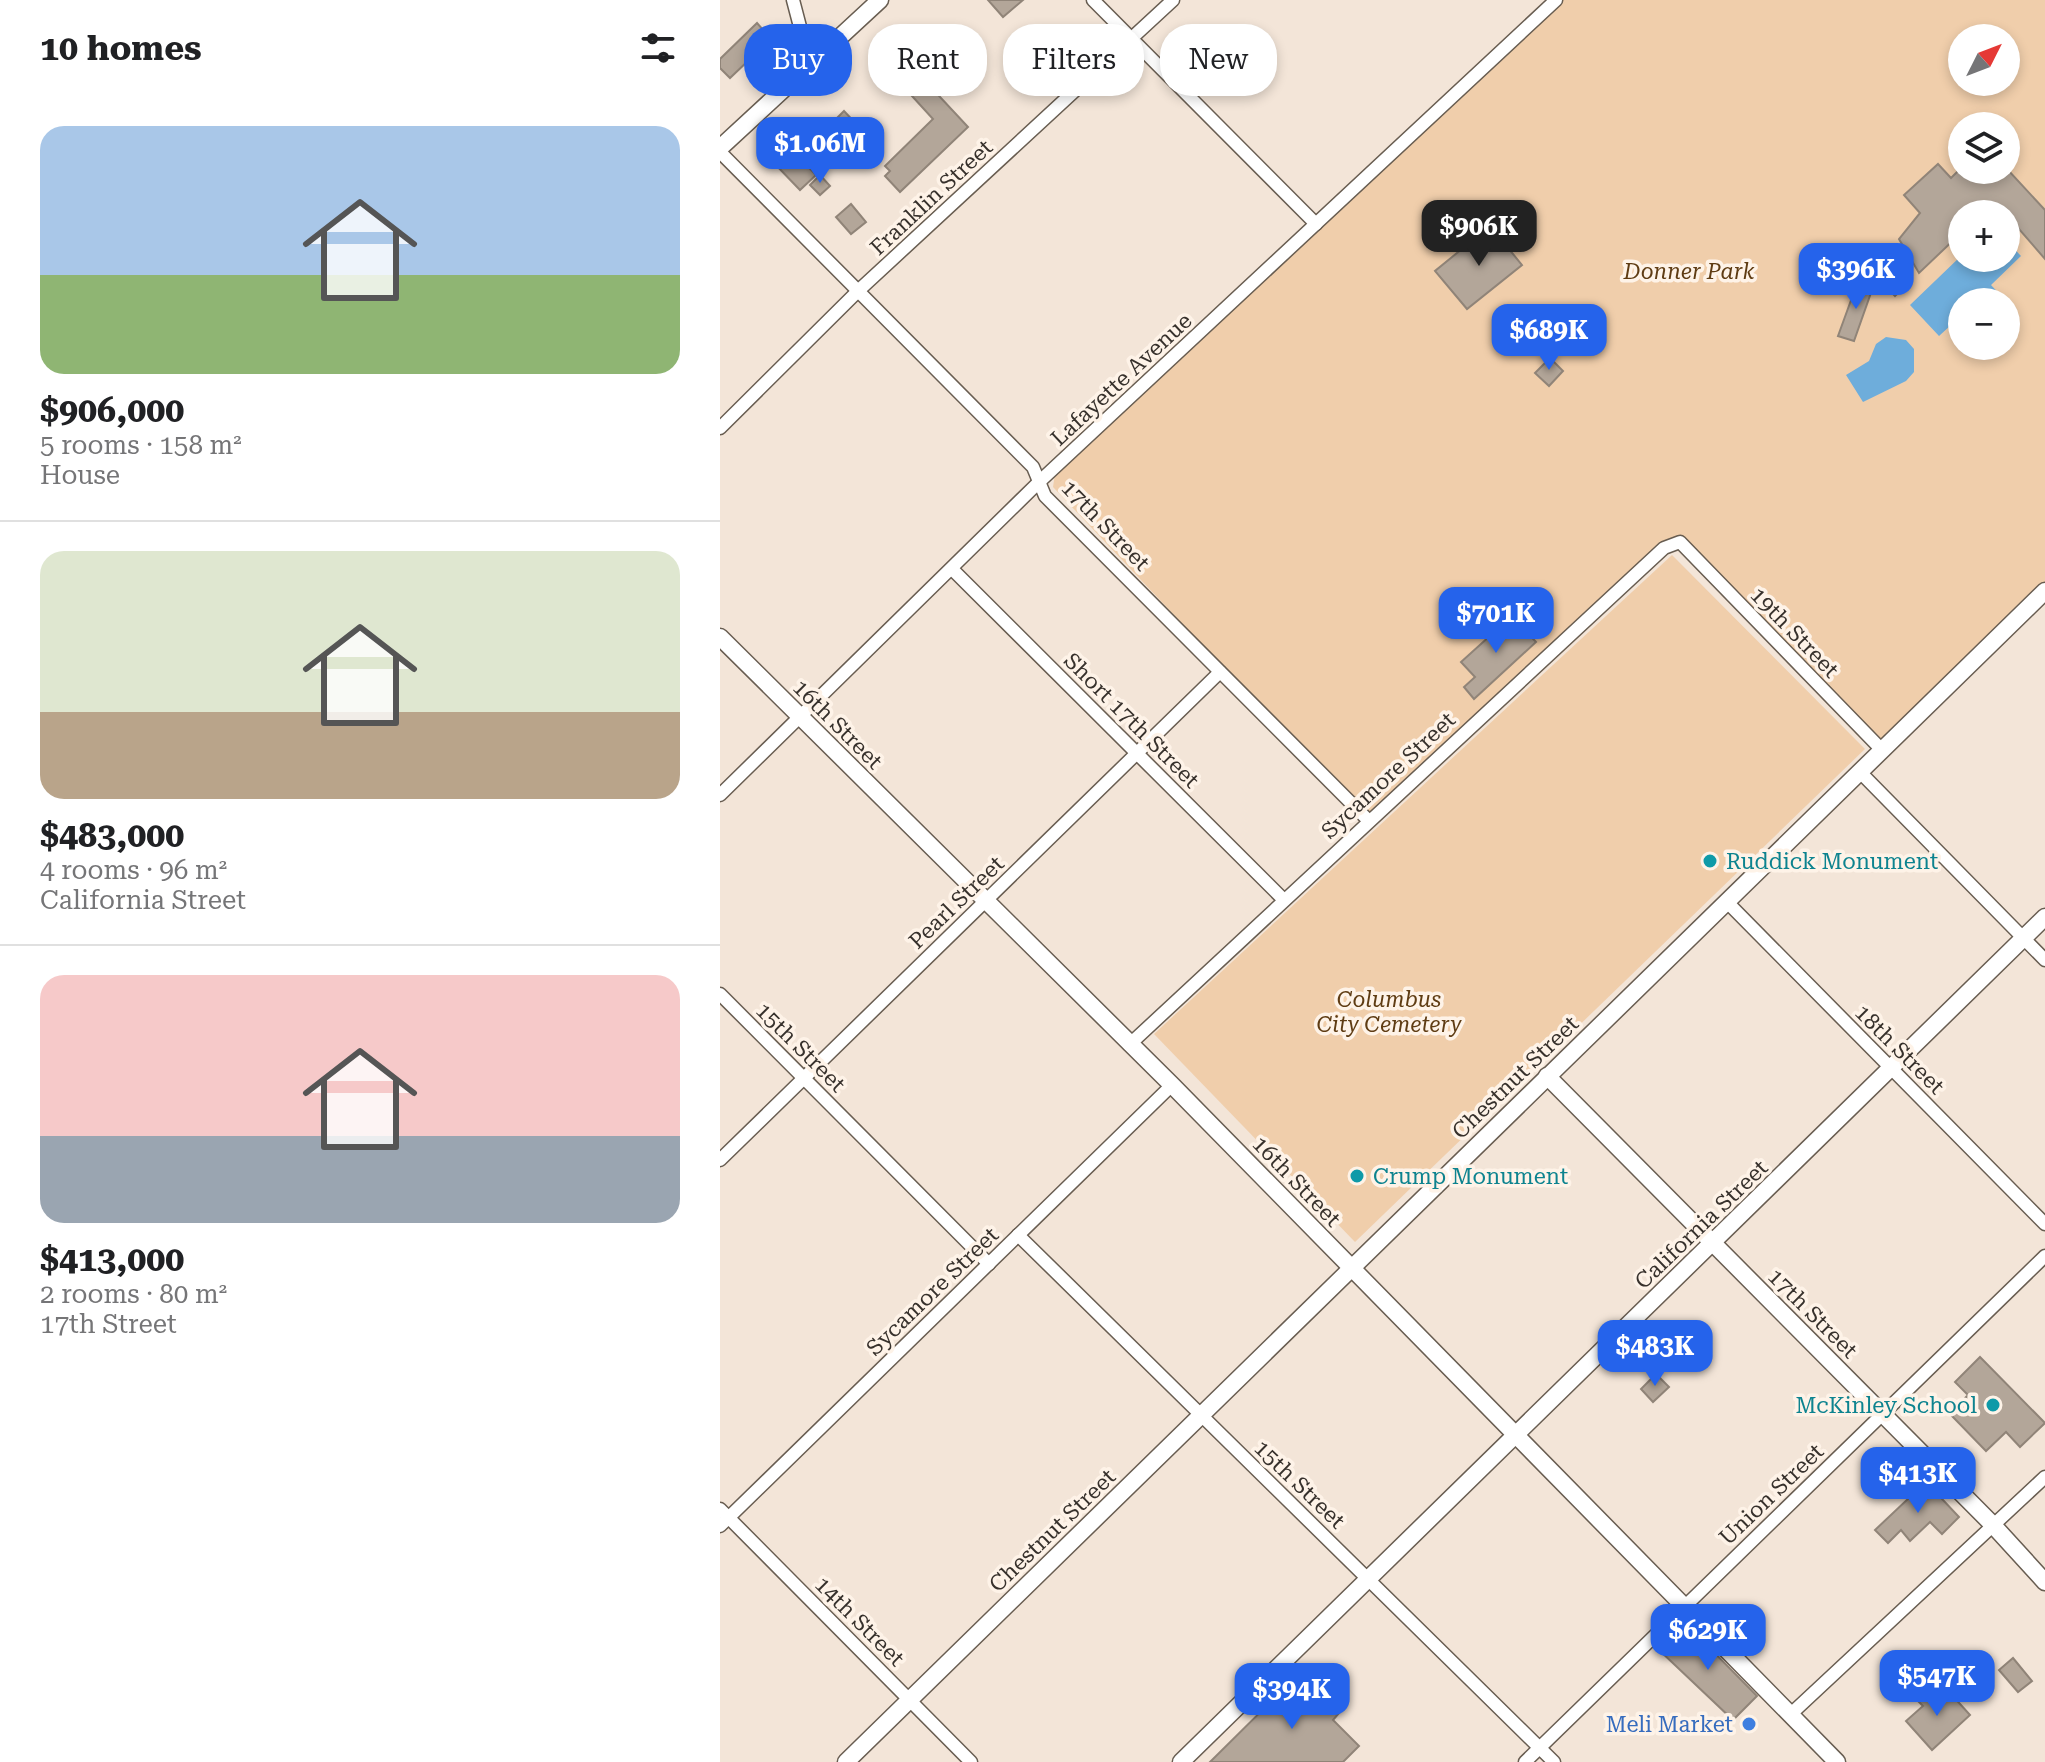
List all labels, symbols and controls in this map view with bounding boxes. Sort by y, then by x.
chip: Buy [744,24,852,96]
chip: Rent [868,24,987,96]
chip: Filters [1003,24,1144,96]
chip: New [1160,24,1277,96]
north arrow [1948,24,2020,96]
map controls [1948,24,2020,360]
icon: filters [636,26,680,70]
text: 10 homes [40,28,202,68]
button: layers [1948,112,2020,184]
pin: $1.06M [755,117,885,185]
text: $1.06M [774,128,866,158]
street label: Franklin Street [865,134,998,260]
icon: home [288,178,432,322]
pin: $906K [1423,200,1535,268]
button: + [1948,200,2020,272]
text: $906K [1440,211,1518,241]
pin: $396K [1800,243,1912,311]
text: $396K [1817,254,1895,284]
park label: Donner Park [1623,259,1754,284]
button: − [1948,288,2020,360]
pin: $689K [1493,304,1605,372]
street label: Lafayette Avenue [1046,308,1197,451]
text: $689K [1510,315,1588,345]
text: $906,000 [40,390,184,430]
text: 5 rooms · 158 m² [40,430,242,460]
text: House [40,460,120,490]
street label: 17th Street [1056,475,1155,576]
street label: 19th Street [1745,582,1844,683]
pin: $701K [1440,587,1552,655]
text: $701K [1457,598,1535,628]
icon: home [288,603,432,747]
street label: Short 17th Street [1059,648,1204,793]
street label: 16th Street [788,675,887,774]
street label: Sycamore Street [1316,707,1460,844]
text: $483,000 [40,815,184,855]
place label: Ruddick Monument [1726,849,1938,874]
street label: Pearl Street [904,851,1009,954]
marker: Ruddick Monument [1701,852,1719,870]
text: 4 rooms · 96 m² [40,855,227,885]
text: California Street [40,885,246,915]
park label: Columbus City Cemetery [1317,987,1462,1037]
street label: 15th Street [751,998,850,1097]
street label: 18th Street [1850,1000,1949,1099]
street label: Chestnut Street [1447,1011,1583,1144]
icon: home [288,1027,432,1171]
street label: 16th Street [1247,1131,1346,1232]
street label: California Street [1630,1155,1773,1294]
place label: Crump Monument [1373,1164,1568,1189]
marker: Crump Monument [1348,1167,1366,1185]
street label: Sycamore Street [861,1222,1003,1361]
text: $413,000 [40,1239,184,1279]
street label: 17th Street [1763,1264,1862,1363]
text: 2 rooms · 80 m² [40,1279,227,1309]
text: 17th Street [40,1309,177,1339]
pin: $483K [1599,1320,1711,1388]
text: $483K [1616,1331,1694,1361]
place label: McKinley School [1795,1393,1977,1418]
marker: McKinley School [1984,1396,2002,1414]
street label: 15th Street [1249,1435,1350,1534]
street label: Union Street [1714,1439,1829,1550]
pin: $413K [1862,1447,1974,1515]
text: $413K [1879,1458,1957,1488]
street label: Chestnut Street [984,1464,1120,1597]
street label: 14th Street [810,1572,909,1671]
pin: $629K [1652,1604,1764,1672]
text: $629K [1669,1615,1747,1645]
pin: $547K [1881,1650,1993,1718]
text: $547K [1898,1661,1976,1691]
pin: $394K [1236,1663,1348,1731]
text: $394K [1253,1674,1331,1704]
place label: Meli Market [1606,1712,1733,1737]
marker: Meli Market [1740,1715,1758,1733]

